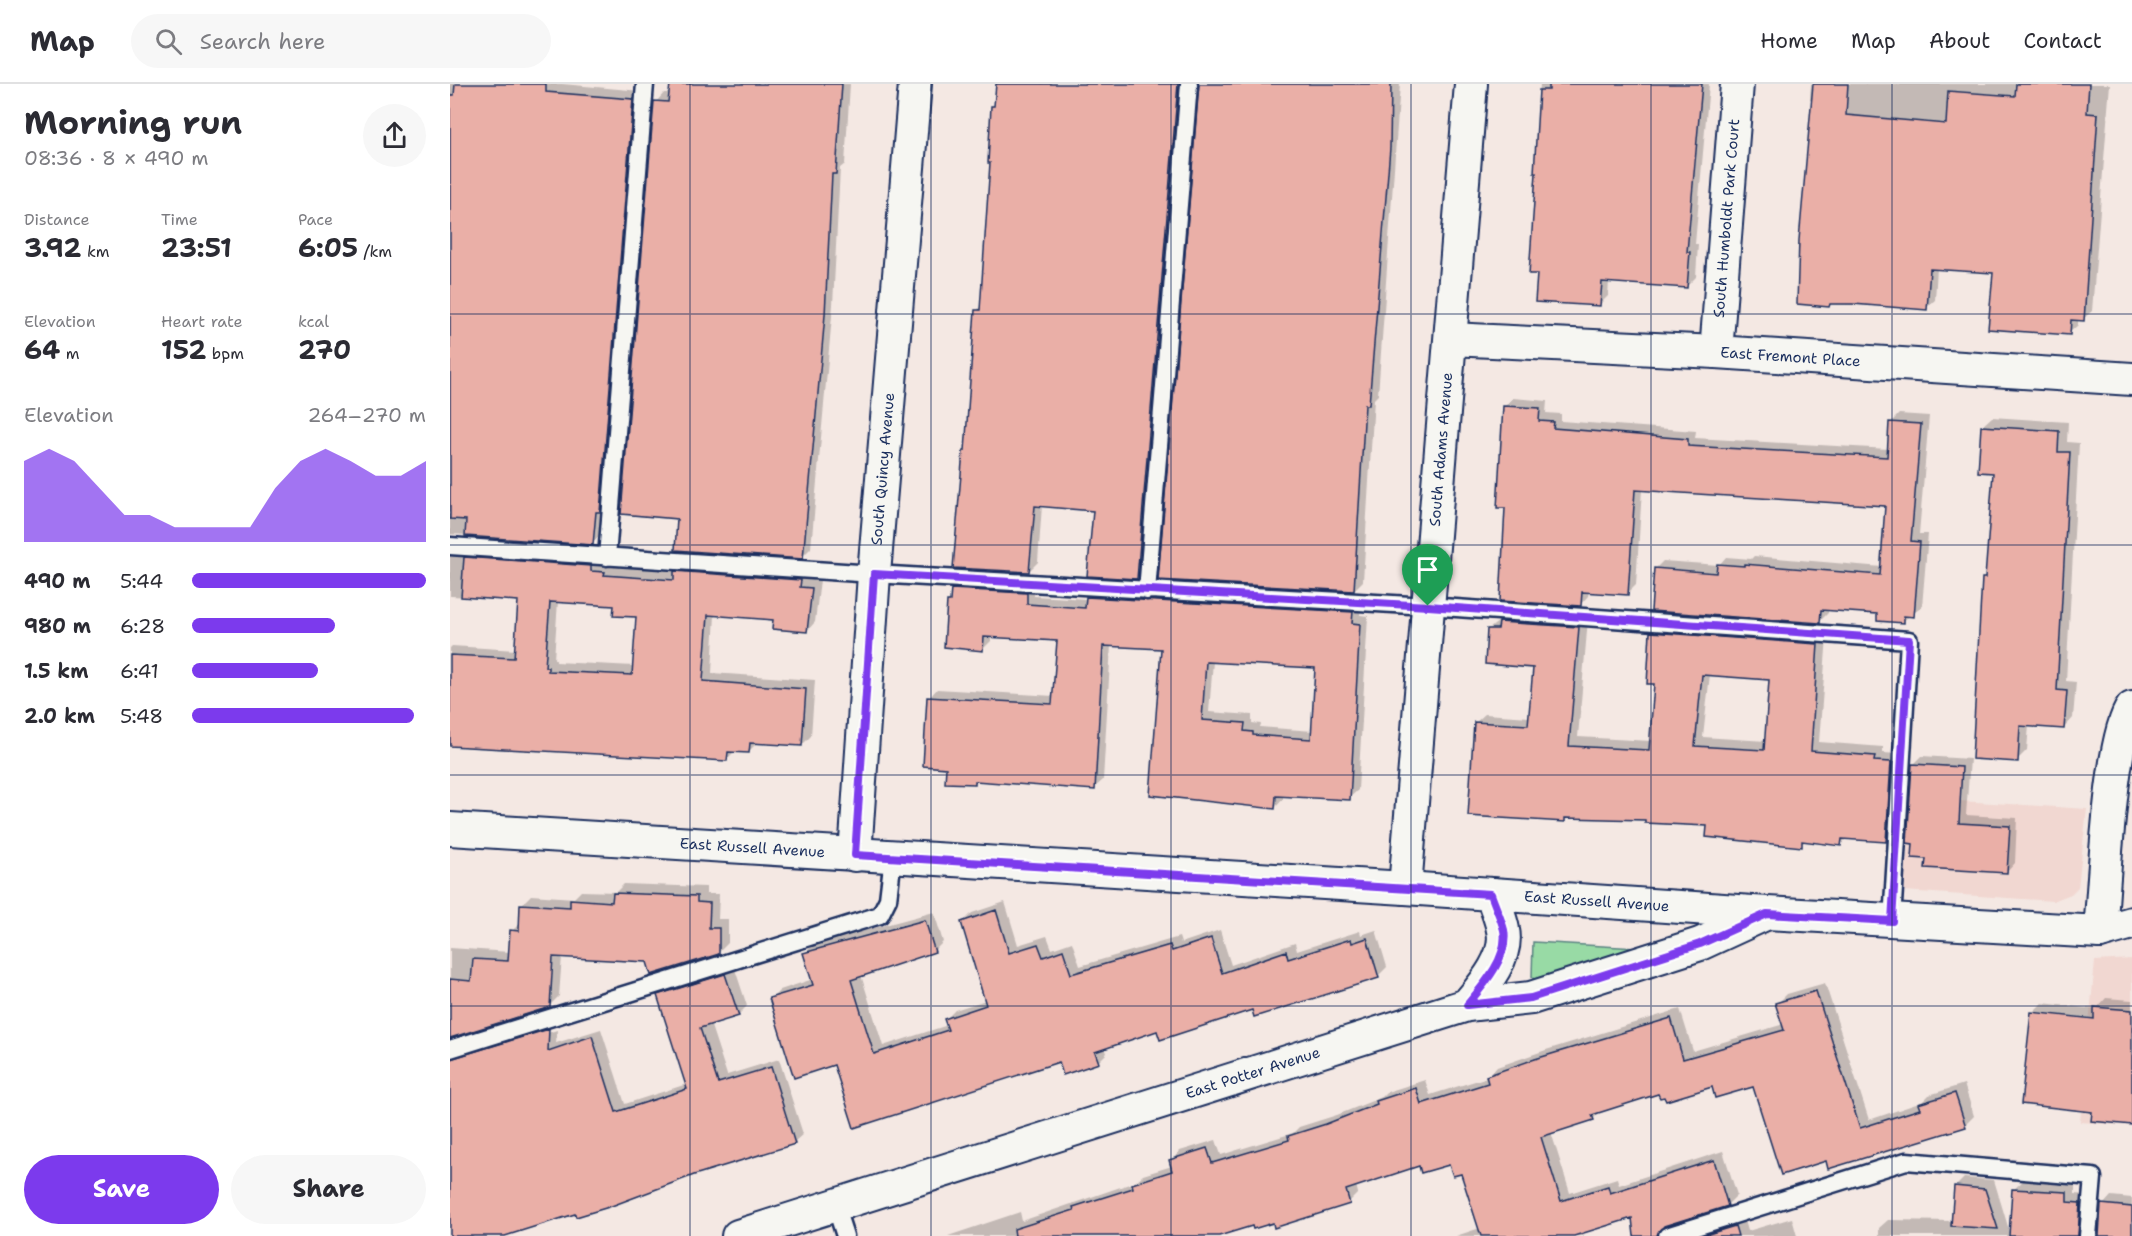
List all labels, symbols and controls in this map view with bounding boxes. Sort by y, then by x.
search box [131,14,551,68]
text: Map [30,22,95,60]
icon: search [152,25,185,58]
text: Search here [200,27,325,56]
text: Home [1760,27,1818,55]
text: Map [1851,27,1896,55]
text: About [1929,27,1990,55]
text: Contact [2023,27,2102,55]
text: Morning run [24,100,242,145]
button: share [363,104,426,167]
street label: South Humboldt Park Court [1709,118,1744,319]
text: 08:36 · 8 × 490 m [24,145,209,171]
text: Distance [24,209,90,230]
text: Time [161,209,198,230]
text: Pace [298,209,333,230]
text: 3.92 [24,230,82,265]
text: 23:51 [161,230,232,265]
text: 6:05 [298,230,358,265]
text: km [82,241,110,262]
text: /km [358,241,392,262]
text: Elevation [24,311,96,332]
text: Heart rate [161,311,243,332]
text: kcal [298,311,329,332]
text: 64 [24,332,60,367]
text: 152 [161,332,206,367]
text: 270 [298,332,351,367]
street label: East Fremont Place [1720,342,1861,371]
text: m [60,343,80,364]
text: bpm [206,343,244,364]
street label: South Adams Avenue [1425,372,1457,527]
street label: South Quincy Avenue [866,392,899,546]
text: Elevation [24,402,114,428]
text: 264–270 m [307,402,426,428]
pin [1402,544,1453,606]
icon: arrive [1411,553,1444,586]
text: 490 m [24,568,90,594]
text: 5:44 [120,568,163,594]
text: 980 m [24,613,91,639]
text: 6:28 [120,613,165,639]
text: 1.5 km [24,658,88,684]
text: 6:41 [120,658,159,684]
text: 2.0 km [24,703,95,729]
text: 5:48 [120,703,163,729]
street label: East Russell Avenue [679,833,826,862]
street label: East Russell Avenue [1523,886,1670,916]
street label: East Potter Avenue [1183,1042,1323,1104]
button: Save [24,1155,219,1224]
button: Share [231,1155,426,1224]

